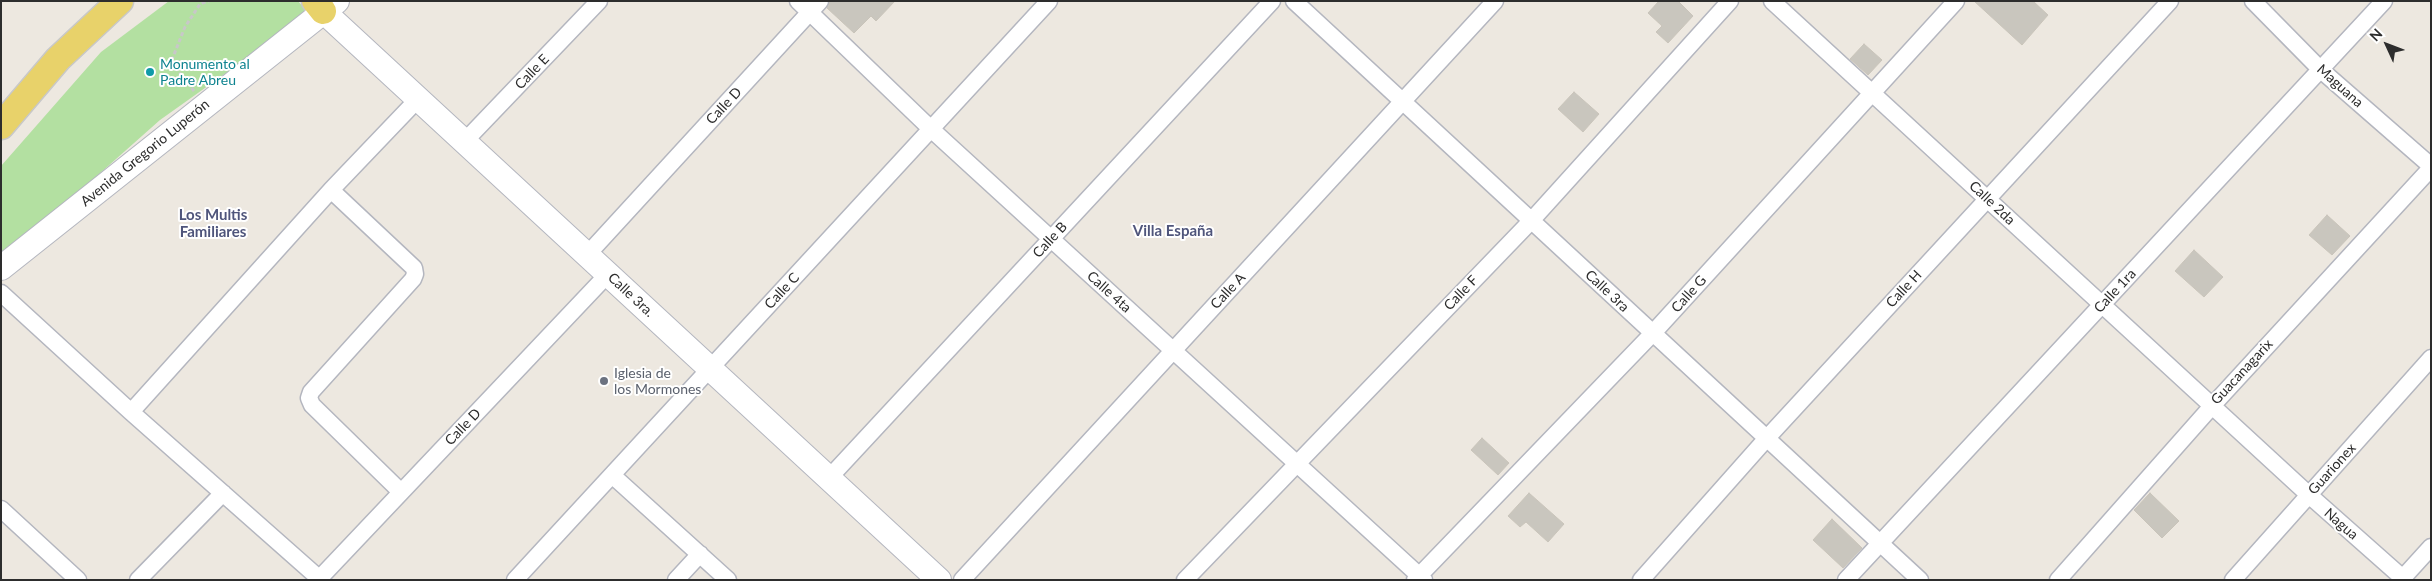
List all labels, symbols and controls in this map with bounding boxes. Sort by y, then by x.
north arrow [2362,20,2412,70]
text: N [2366,25,2386,44]
street label: Calle E [511,51,553,93]
place label: Monumento al Padre Abreu [160,56,250,88]
street label: Maguana [2313,61,2367,111]
marker: Monumento al Padre Abreu [144,66,156,78]
street label: Calle D [703,84,745,128]
street label: Avenida Gregorio Luperón [77,96,213,210]
street label: Calle 2da [1965,177,2019,229]
district label: Los Multis Familiares [179,206,247,241]
street label: Calle B [1029,219,1071,261]
district label: Villa España [1133,222,1213,240]
street label: Calle 3ra [1582,266,1632,316]
street label: Calle 1ra [2090,266,2140,316]
street label: Calle H [1883,267,1925,311]
street label: Calle 4ta [1083,268,1135,316]
street label: Calle 3ra. [604,269,658,321]
street label: Calle C [761,269,803,313]
street label: Calle A [1207,269,1249,313]
street label: Calle F [1440,272,1482,314]
street label: Calle G [1668,272,1710,316]
street label: Guacanagarix [2208,336,2276,408]
place label: Iglesia de los Mormones [614,365,701,398]
marker: Iglesia de los Mormones [598,375,610,387]
street label: Calle D [441,405,485,449]
street label: Guarionex [2305,440,2359,498]
street label: Nagua [2321,505,2361,543]

